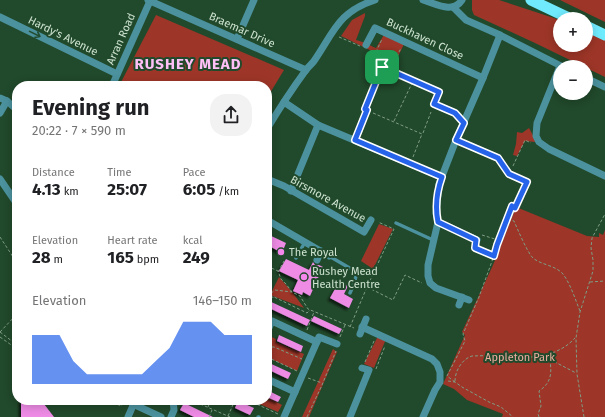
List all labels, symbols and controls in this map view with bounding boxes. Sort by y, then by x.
street label: Braemar Drive [207,10,277,50]
street label: Arran Road [104,11,138,67]
map controls [553,12,593,100]
button: + [553,12,593,52]
street label: Hardy's Avenue [26,13,100,59]
street label: Buckhaven Close [384,15,466,63]
one-way arrow [29,31,41,38]
pin [365,50,399,84]
district label: RUSHEY MEAD [135,55,241,73]
icon: arrive [371,56,393,78]
button: − [553,60,593,100]
text: Evening run [32,94,149,121]
button: share [210,94,252,136]
text: 20:22 · 7 × 590 m [32,123,126,138]
text: Distance [32,166,75,179]
text: Time [107,166,132,179]
text: Pace [183,166,205,179]
street label: Birsmore Avenue [288,173,368,225]
text: 4.13 [32,179,61,200]
text: 25:07 [107,179,147,200]
text: 6:05 [183,179,215,200]
text: km [61,185,79,198]
text: /km [215,185,239,198]
text: Elevation [32,234,78,247]
text: Heart rate [107,234,157,247]
text: kcal [183,234,202,247]
place label: The Royal [289,246,337,259]
text: 28 [32,247,51,268]
text: 165 [107,247,134,268]
text: 249 [183,247,210,268]
marker: The Royal [276,247,286,257]
text: m [51,253,63,266]
text: bpm [134,253,159,266]
place label: Rushey Mead Health Centre [312,265,380,291]
marker: Rushey Mead Health Centre [299,272,309,282]
text: Elevation [32,293,86,308]
text: 146–150 m [193,293,252,308]
park label: Appleton Park [485,351,555,364]

